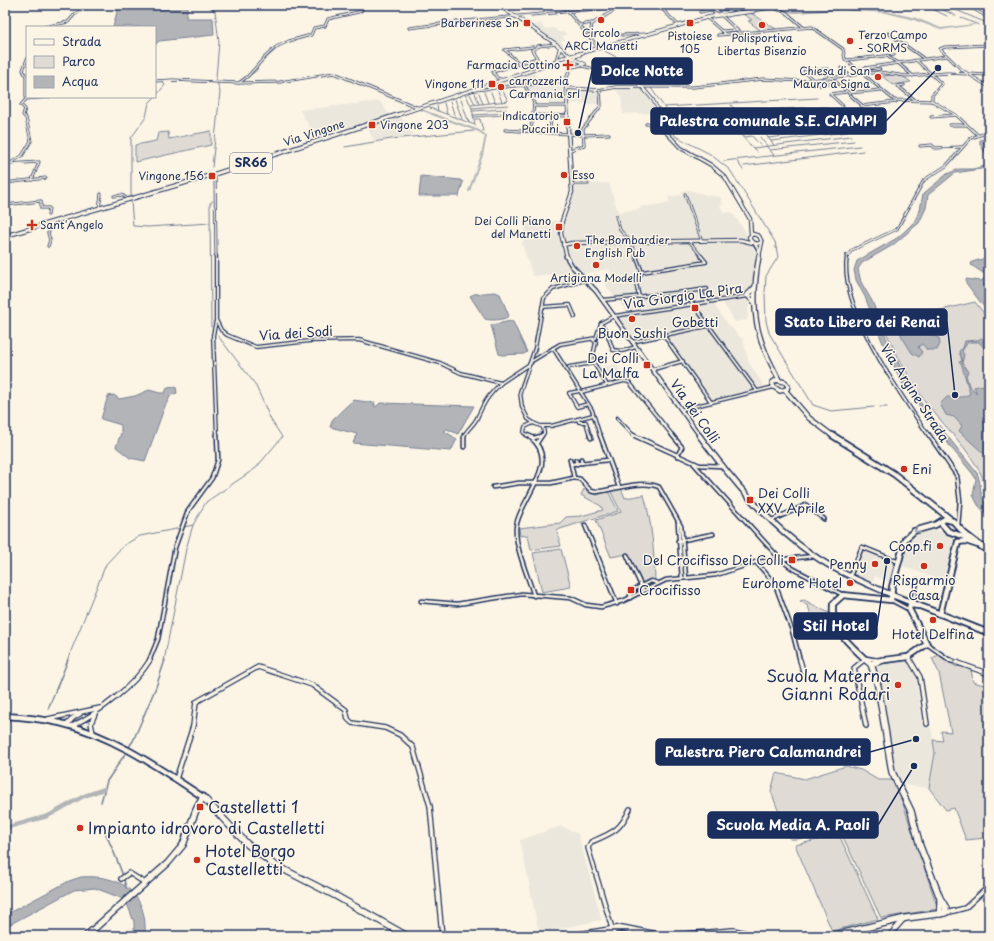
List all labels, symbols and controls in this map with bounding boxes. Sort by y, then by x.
place label: Barberinese Sn [440,14,519,31]
marker: Circolo ARCI Manetti [596,15,606,25]
marker: Barberinese Sn [522,18,532,28]
marker: Pistoiese 105 [685,18,695,28]
marker: Polisportiva Libertas Bisenzio [757,20,767,30]
place label: Circolo ARCI Manetti [564,24,638,54]
legend [26,26,156,98]
place label: Terzo Campo - SORMS [858,26,927,56]
place label: Pistoiese 105 [667,27,713,57]
place label: Polisportiva Libertas Bisenzio [718,29,806,59]
text: Strada [62,32,102,50]
marker: Terzo Campo - SORMS [845,36,855,46]
text: Parco [62,52,96,70]
place label: Farmacia Cottino [467,56,560,73]
callout: Dolce Notte [592,58,692,84]
marker: Farmacia Cottino [563,60,573,70]
text: Dolce Notte [601,60,684,81]
place label: Chiesa di San Mauro a Signa [793,62,870,92]
text: Acqua [62,72,99,90]
place label: carrozzeria Carmania srl [509,72,580,102]
marker: Chiesa di San Mauro a Signa [873,72,883,82]
place label: Vingone 111 [425,75,484,92]
marker: Vingone 111 [487,79,497,89]
marker: carrozzeria Carmania srl [496,82,506,92]
place label: Indicatorio Puccini [502,107,559,137]
callout: Palestra comunale S.E. CIAMPI [651,108,886,134]
text: Palestra comunale S.E. CIAMPI [659,110,877,131]
street label: Via Vingone [281,115,347,150]
place label: Vingone 203 [380,116,449,133]
marker: Indicatorio Puccini [562,117,572,127]
marker: Vingone 203 [367,120,377,130]
road number: SR66 [230,153,272,173]
place label: Esso [572,166,595,183]
place label: Vingone 156 [138,167,204,184]
marker: Esso [559,170,569,180]
marker: Vingone 156 [207,171,217,181]
place label: Dei Colli Piano del Manetti [474,212,551,242]
place label: Sant'Angelo [40,216,103,233]
marker: Sant'Angelo [27,220,37,230]
marker: Dei Colli Piano del Manetti [554,222,564,232]
place label: The Bombardier English Pub [585,231,669,261]
marker: The Bombardier English Pub [572,241,582,251]
marker: Artigiana Modelli [591,260,601,270]
place label: Artigiana Modelli [550,269,642,286]
street label: Via Giorgio La Pira [622,278,744,313]
marker: Gobetti [690,303,700,313]
callout: Stato Libero dei Renai [776,309,947,335]
text: Stato Libero dei Renai [784,311,940,332]
place label: Gobetti [672,312,718,331]
marker: Buon Sushi [627,314,637,324]
street label: Via dei Sodi [258,320,333,345]
place label: Buon Sushi [597,323,667,342]
street label: Via Argine Strada [876,340,955,446]
place label: Dei Colli La Malfa [582,348,640,382]
marker: Dei Colli La Malfa [642,360,652,370]
street label: Via dei Colli [666,375,725,447]
place label: Eni [912,459,932,478]
marker: Eni [899,464,909,474]
place label: Dei Colli XXV Aprile [758,483,825,517]
marker: Dei Colli XXV Aprile [745,495,755,505]
one-way arrow [914,525,921,533]
place label: Coop.fi [889,536,932,555]
marker: Coop.fi [935,541,945,551]
place label: Del Crocifisso Dei Colli [643,550,784,569]
place label: Penny [829,554,867,573]
marker: Del Crocifisso Dei Colli [787,555,797,565]
marker: Penny [870,559,880,569]
marker: Risparmio Casa [919,561,929,571]
place label: Risparmio Casa [893,570,955,604]
place label: Eurohome Hotel [742,573,842,592]
marker: Eurohome Hotel [845,578,855,588]
place label: Crocifisso [639,580,701,599]
marker: Crocifisso [626,585,636,595]
callout: Stil Hotel [794,613,877,639]
text: Stil Hotel [803,615,869,636]
marker: Hotel Delfina [928,615,938,625]
place label: Hotel Delfina [892,624,975,643]
one-way arrow [953,659,960,667]
place label: Scuola Materna Gianni Rodari [766,663,890,705]
marker: Scuola Materna Gianni Rodari [893,680,903,690]
callout: Palestra Piero Calamandrei [656,739,870,765]
text: Palestra Piero Calamandrei [665,741,861,762]
place label: Castelletti 1 [208,794,298,818]
marker: Castelletti 1 [195,802,205,812]
callout: Scuola Media A. Paoli [708,812,878,838]
text: Scuola Media A. Paoli [716,814,870,835]
place label: Impianto idrovoro di Castelletti [88,815,325,839]
marker: Impianto idrovoro di Castelletti [75,823,85,833]
place label: Hotel Borgo Castelletti [205,838,295,880]
marker: Hotel Borgo Castelletti [192,855,202,865]

